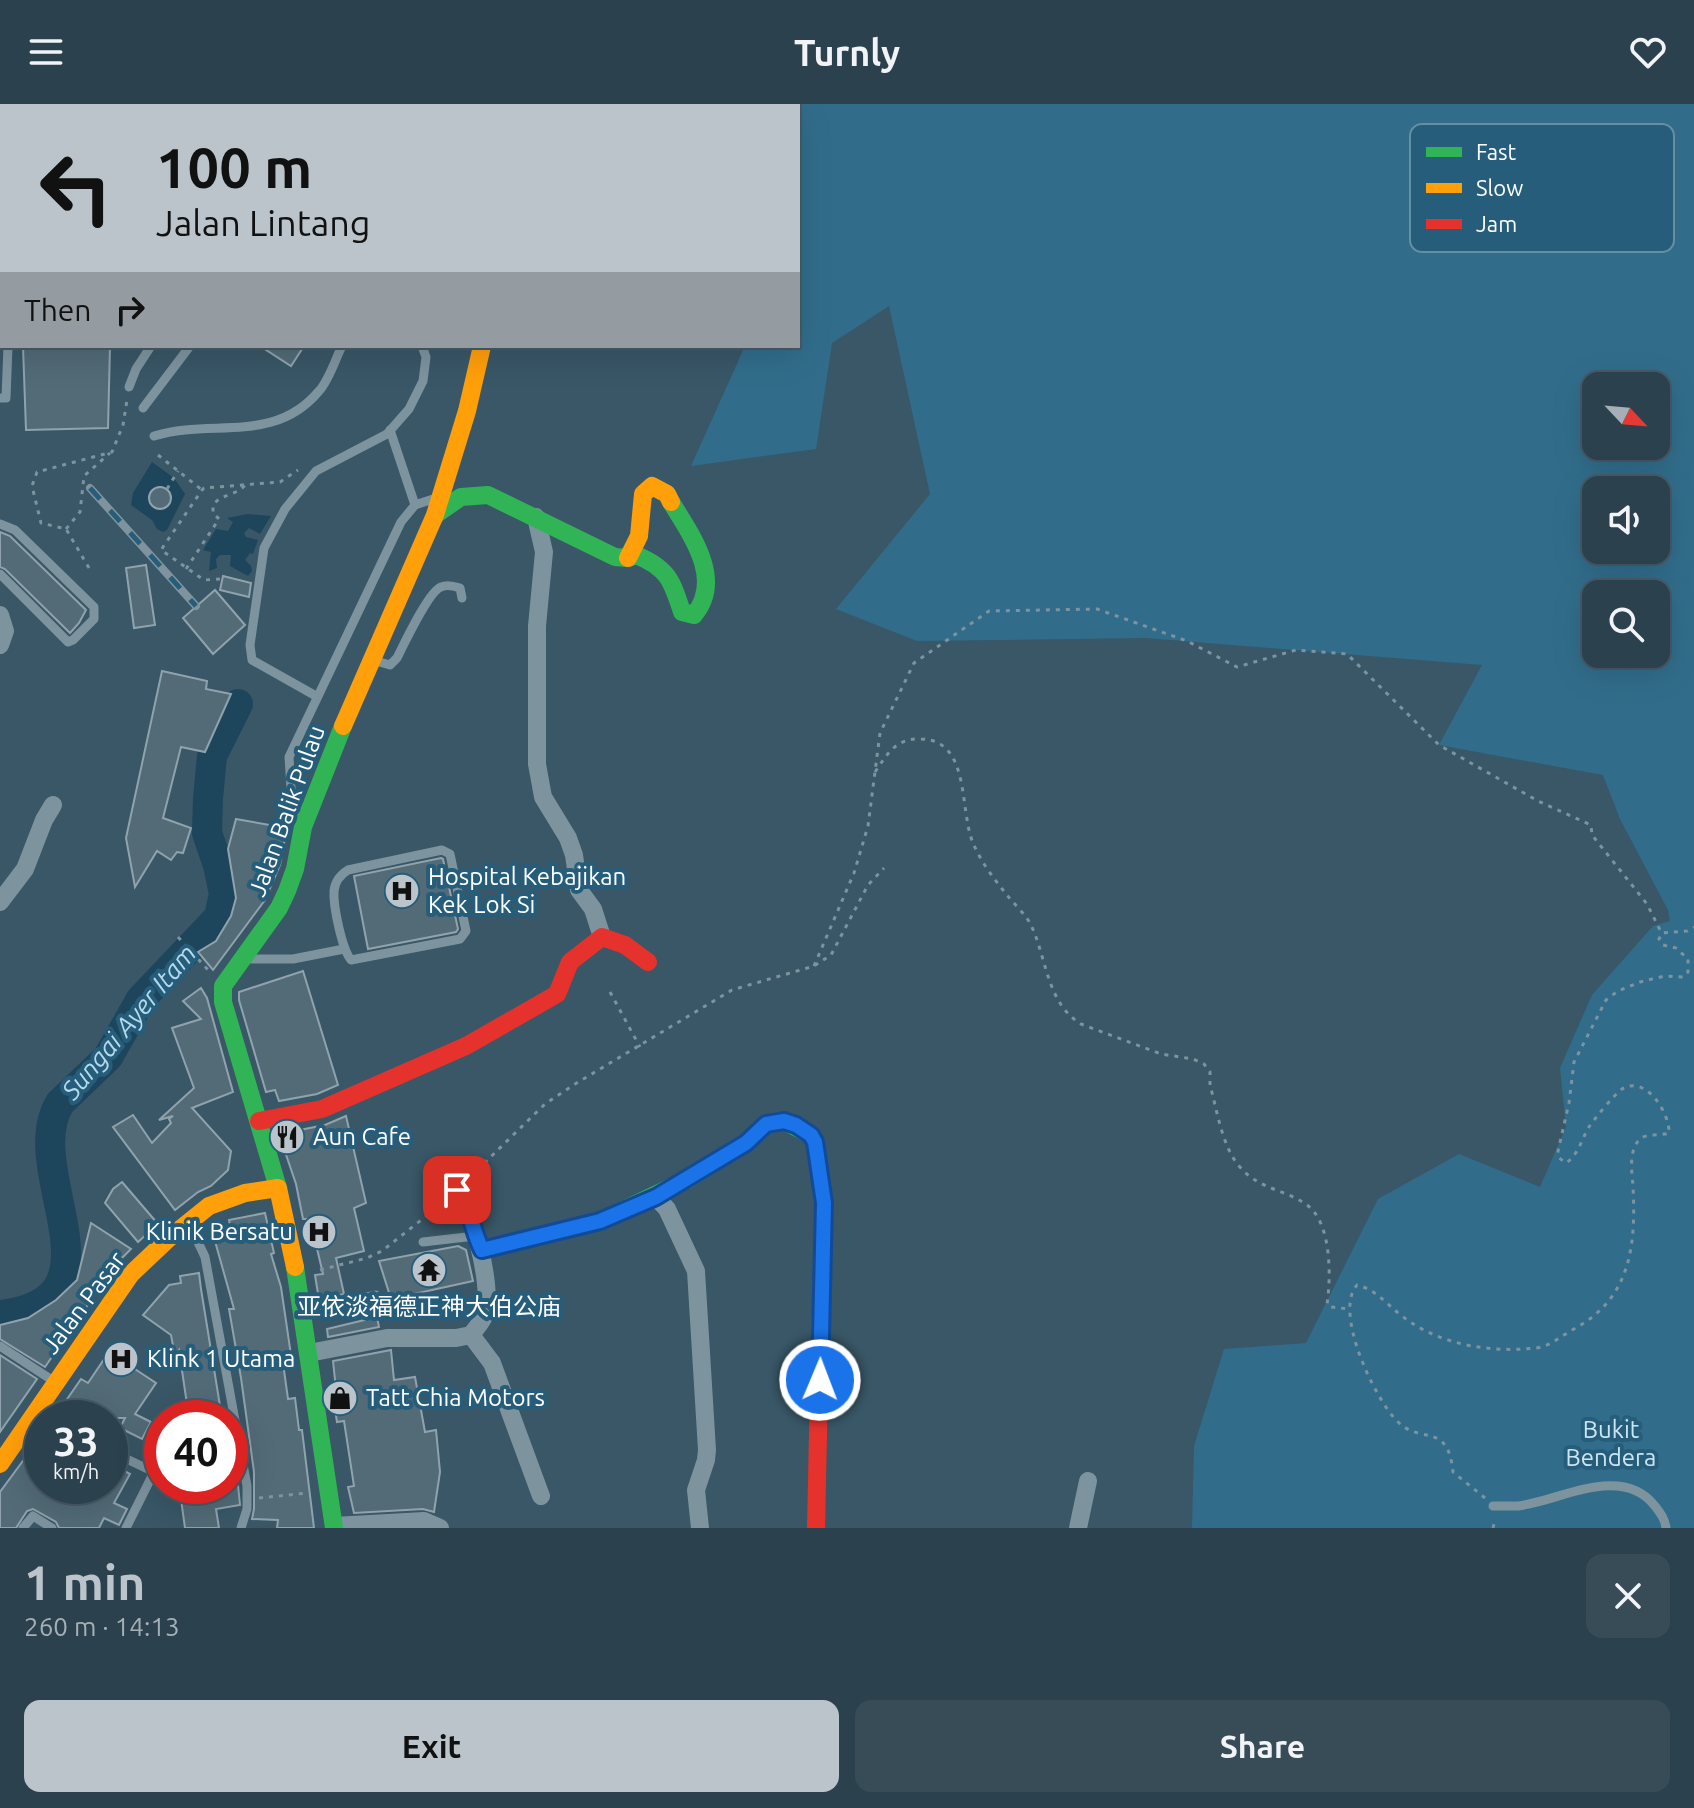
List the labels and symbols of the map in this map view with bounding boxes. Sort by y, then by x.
legend [1410,124,1674,252]
text: Fast [1476,139,1517,164]
text: Slow [1476,175,1523,200]
text: Jam [1476,211,1517,236]
north arrow [1582,372,1670,460]
street label: Jalan Balik Pulau [243,722,330,900]
place label: Hospital Kebajikan Kek Lok Si [428,863,626,918]
hospital icon: Hospital Kebajikan Kek Lok Si [383,872,421,910]
water label: Sungai Ayer Itam [55,939,202,1105]
restaurant icon: Aun Cafe [268,1118,306,1156]
place label: Aun Cafe [313,1123,411,1150]
pin [423,1156,491,1224]
hospital icon: Klinik Bersatu [300,1213,338,1251]
place label: Klinik Bersatu [146,1218,293,1245]
street label: Jalan Pasar [37,1247,131,1359]
temple icon: 亚依淡福德正神大伯公庙 [410,1251,448,1289]
place label: 亚依淡福德正神大伯公庙 [297,1293,561,1320]
position arrow [778,1338,862,1422]
hospital icon: Klink 1 Utama [102,1340,140,1378]
place label: Klink 1 Utama [147,1345,295,1372]
shop icon: Tatt Chia Motors [321,1379,359,1417]
place label: Tatt Chia Motors [366,1384,545,1411]
speed limit sign: 40 [144,1400,248,1504]
park label: Bukit Bendera [1566,1416,1656,1471]

